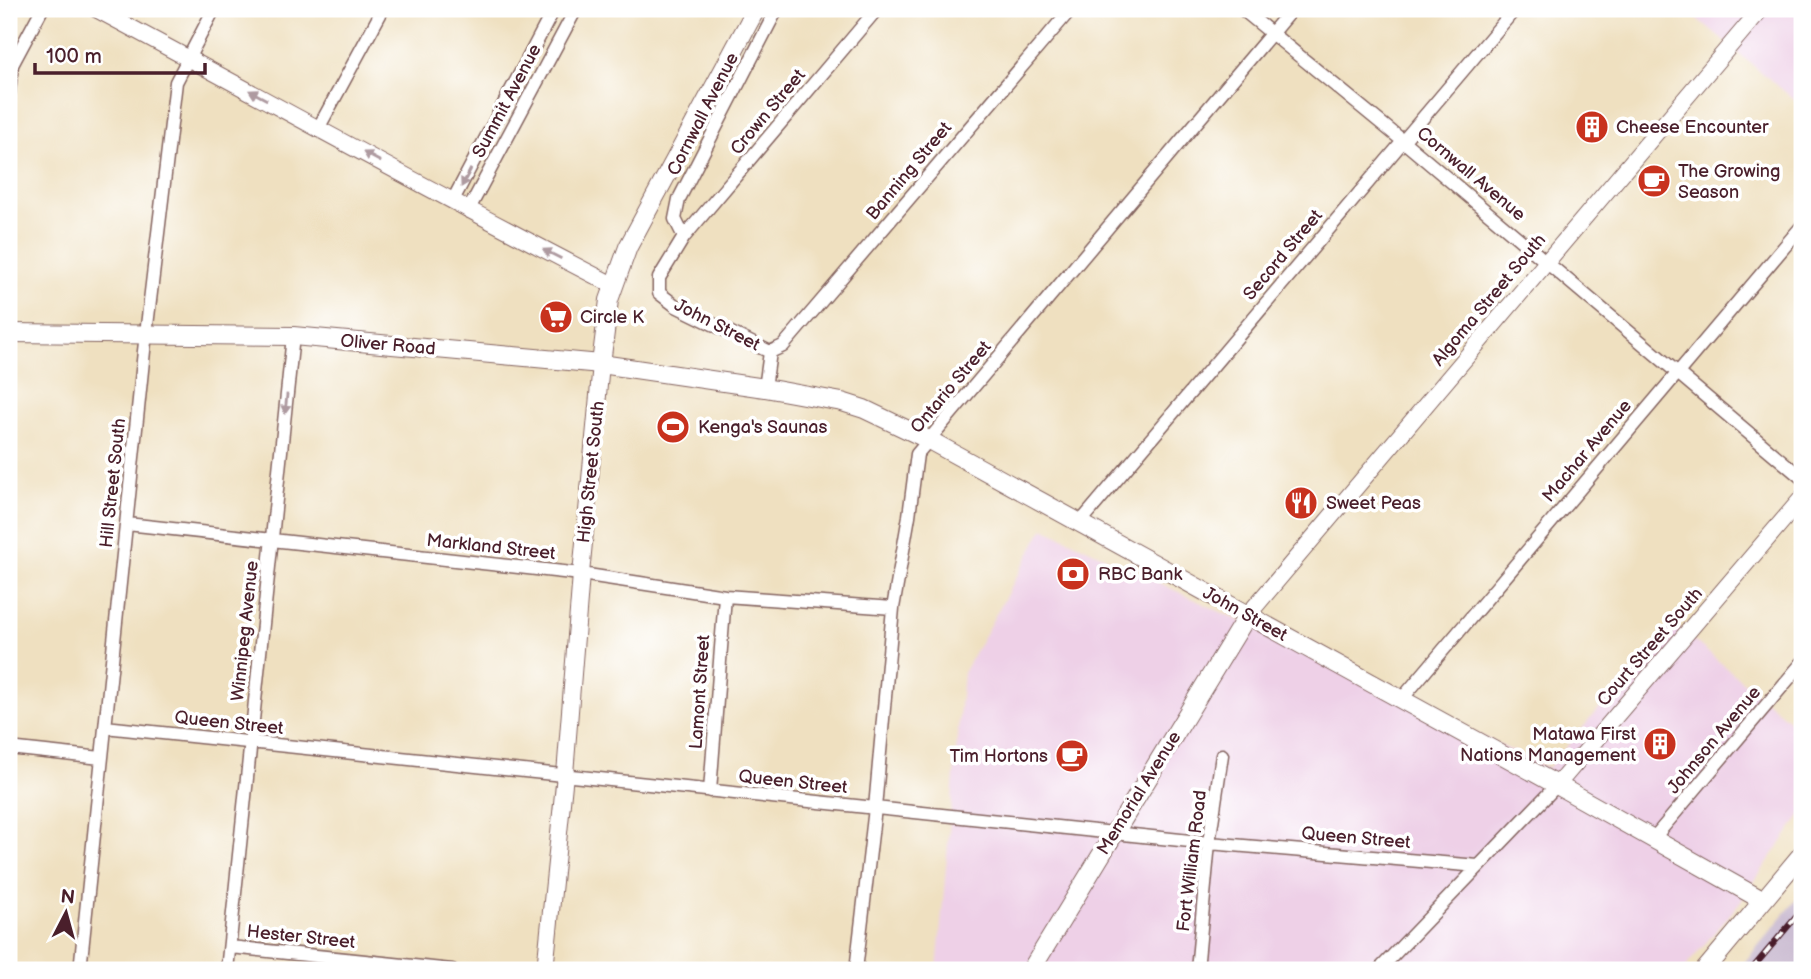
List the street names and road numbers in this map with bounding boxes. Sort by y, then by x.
street label: Summit Avenue [468,40,546,161]
street label: Cornwall Avenue [663,49,743,179]
street label: Crown Street [726,65,810,159]
street label: Banning Street [862,117,956,224]
street label: Cornwall Avenue [1413,123,1530,226]
street label: Secord Street [1239,205,1327,305]
street label: Algoma Street South [1428,230,1550,370]
street label: John Street [671,294,764,356]
street label: Oliver Road [340,330,436,360]
street label: Ontario Street [906,336,996,437]
street label: Machar Avenue [1538,395,1636,506]
street label: High Street South [573,400,609,544]
street label: Hill Street South [96,417,130,549]
street label: Markland Street [425,530,557,564]
street label: Winnipeg Avenue [227,559,263,702]
street label: John Street [1199,582,1291,646]
street label: Court Street South [1593,583,1707,710]
street label: Lamont Street [686,634,715,750]
street label: Johnson Avenue [1663,682,1765,798]
street label: Queen Street [173,707,285,739]
street label: Memorial Avenue [1093,727,1186,859]
street label: Queen Street [737,766,849,798]
street label: Fort William Road [1173,789,1211,933]
street label: Queen Street [1301,823,1412,853]
street label: Hester Street [246,921,357,953]

